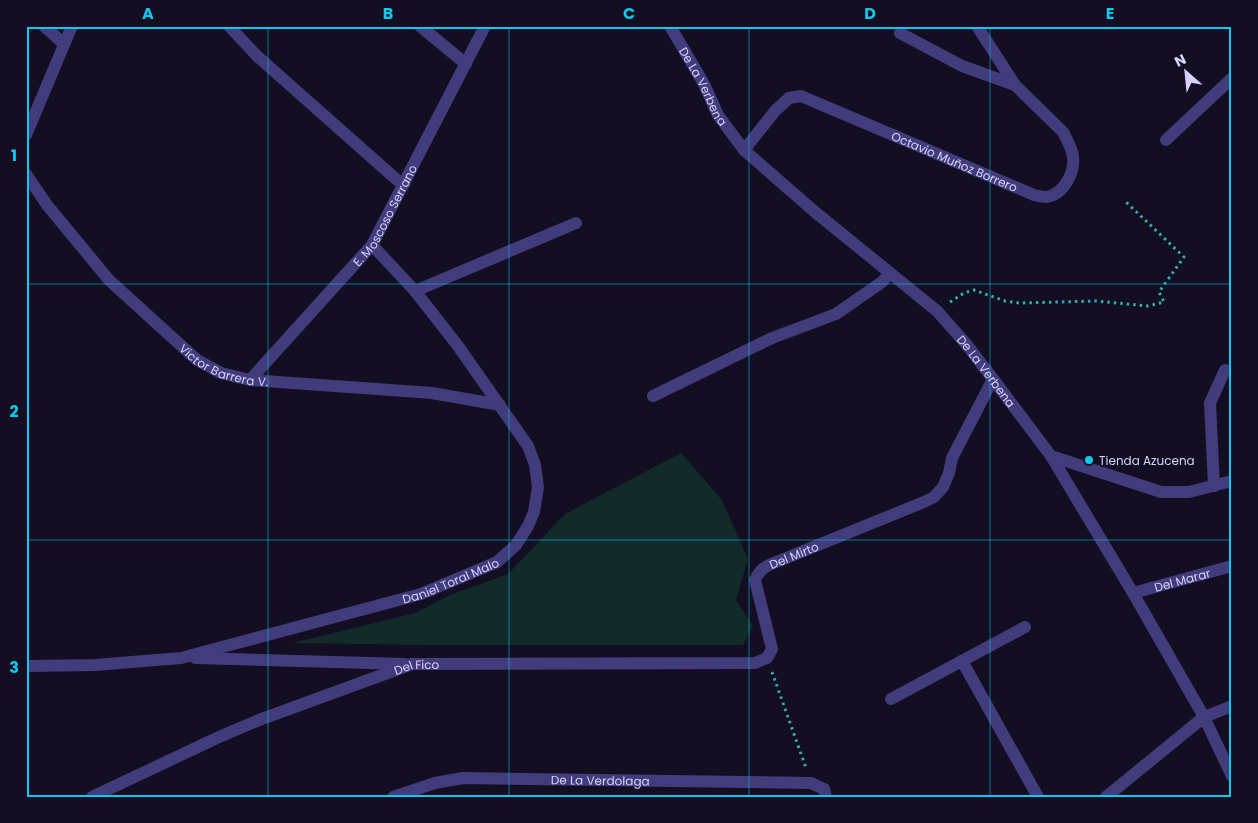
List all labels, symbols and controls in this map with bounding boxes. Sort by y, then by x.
text: A [142,2,154,25]
text: B [383,2,393,25]
text: C [623,2,635,25]
text: D [864,2,876,25]
text: E [1106,2,1114,25]
street label: De La Verbena [676,44,732,129]
north arrow [1160,48,1210,98]
text: N [1171,49,1189,72]
street label: Octavio Muñoz Borrero [889,127,1021,196]
text: 1 [11,144,17,167]
street label: E. Moscoso Serrano [349,161,421,270]
street label: De La Verbena [953,331,1020,411]
street label: Victor Barrera V. [176,340,269,390]
text: 2 [9,400,19,423]
place label: Tienda Azucena [1099,452,1195,469]
marker: Tienda Azucena [1083,454,1095,466]
street label: Del Mirto [767,537,821,573]
street label: Daniel Toral Malo [400,554,502,607]
street label: Del Marar [1152,564,1213,595]
street label: Del Fico [391,655,440,678]
text: 3 [9,656,19,679]
street label: De La Verdolaga [551,771,650,789]

